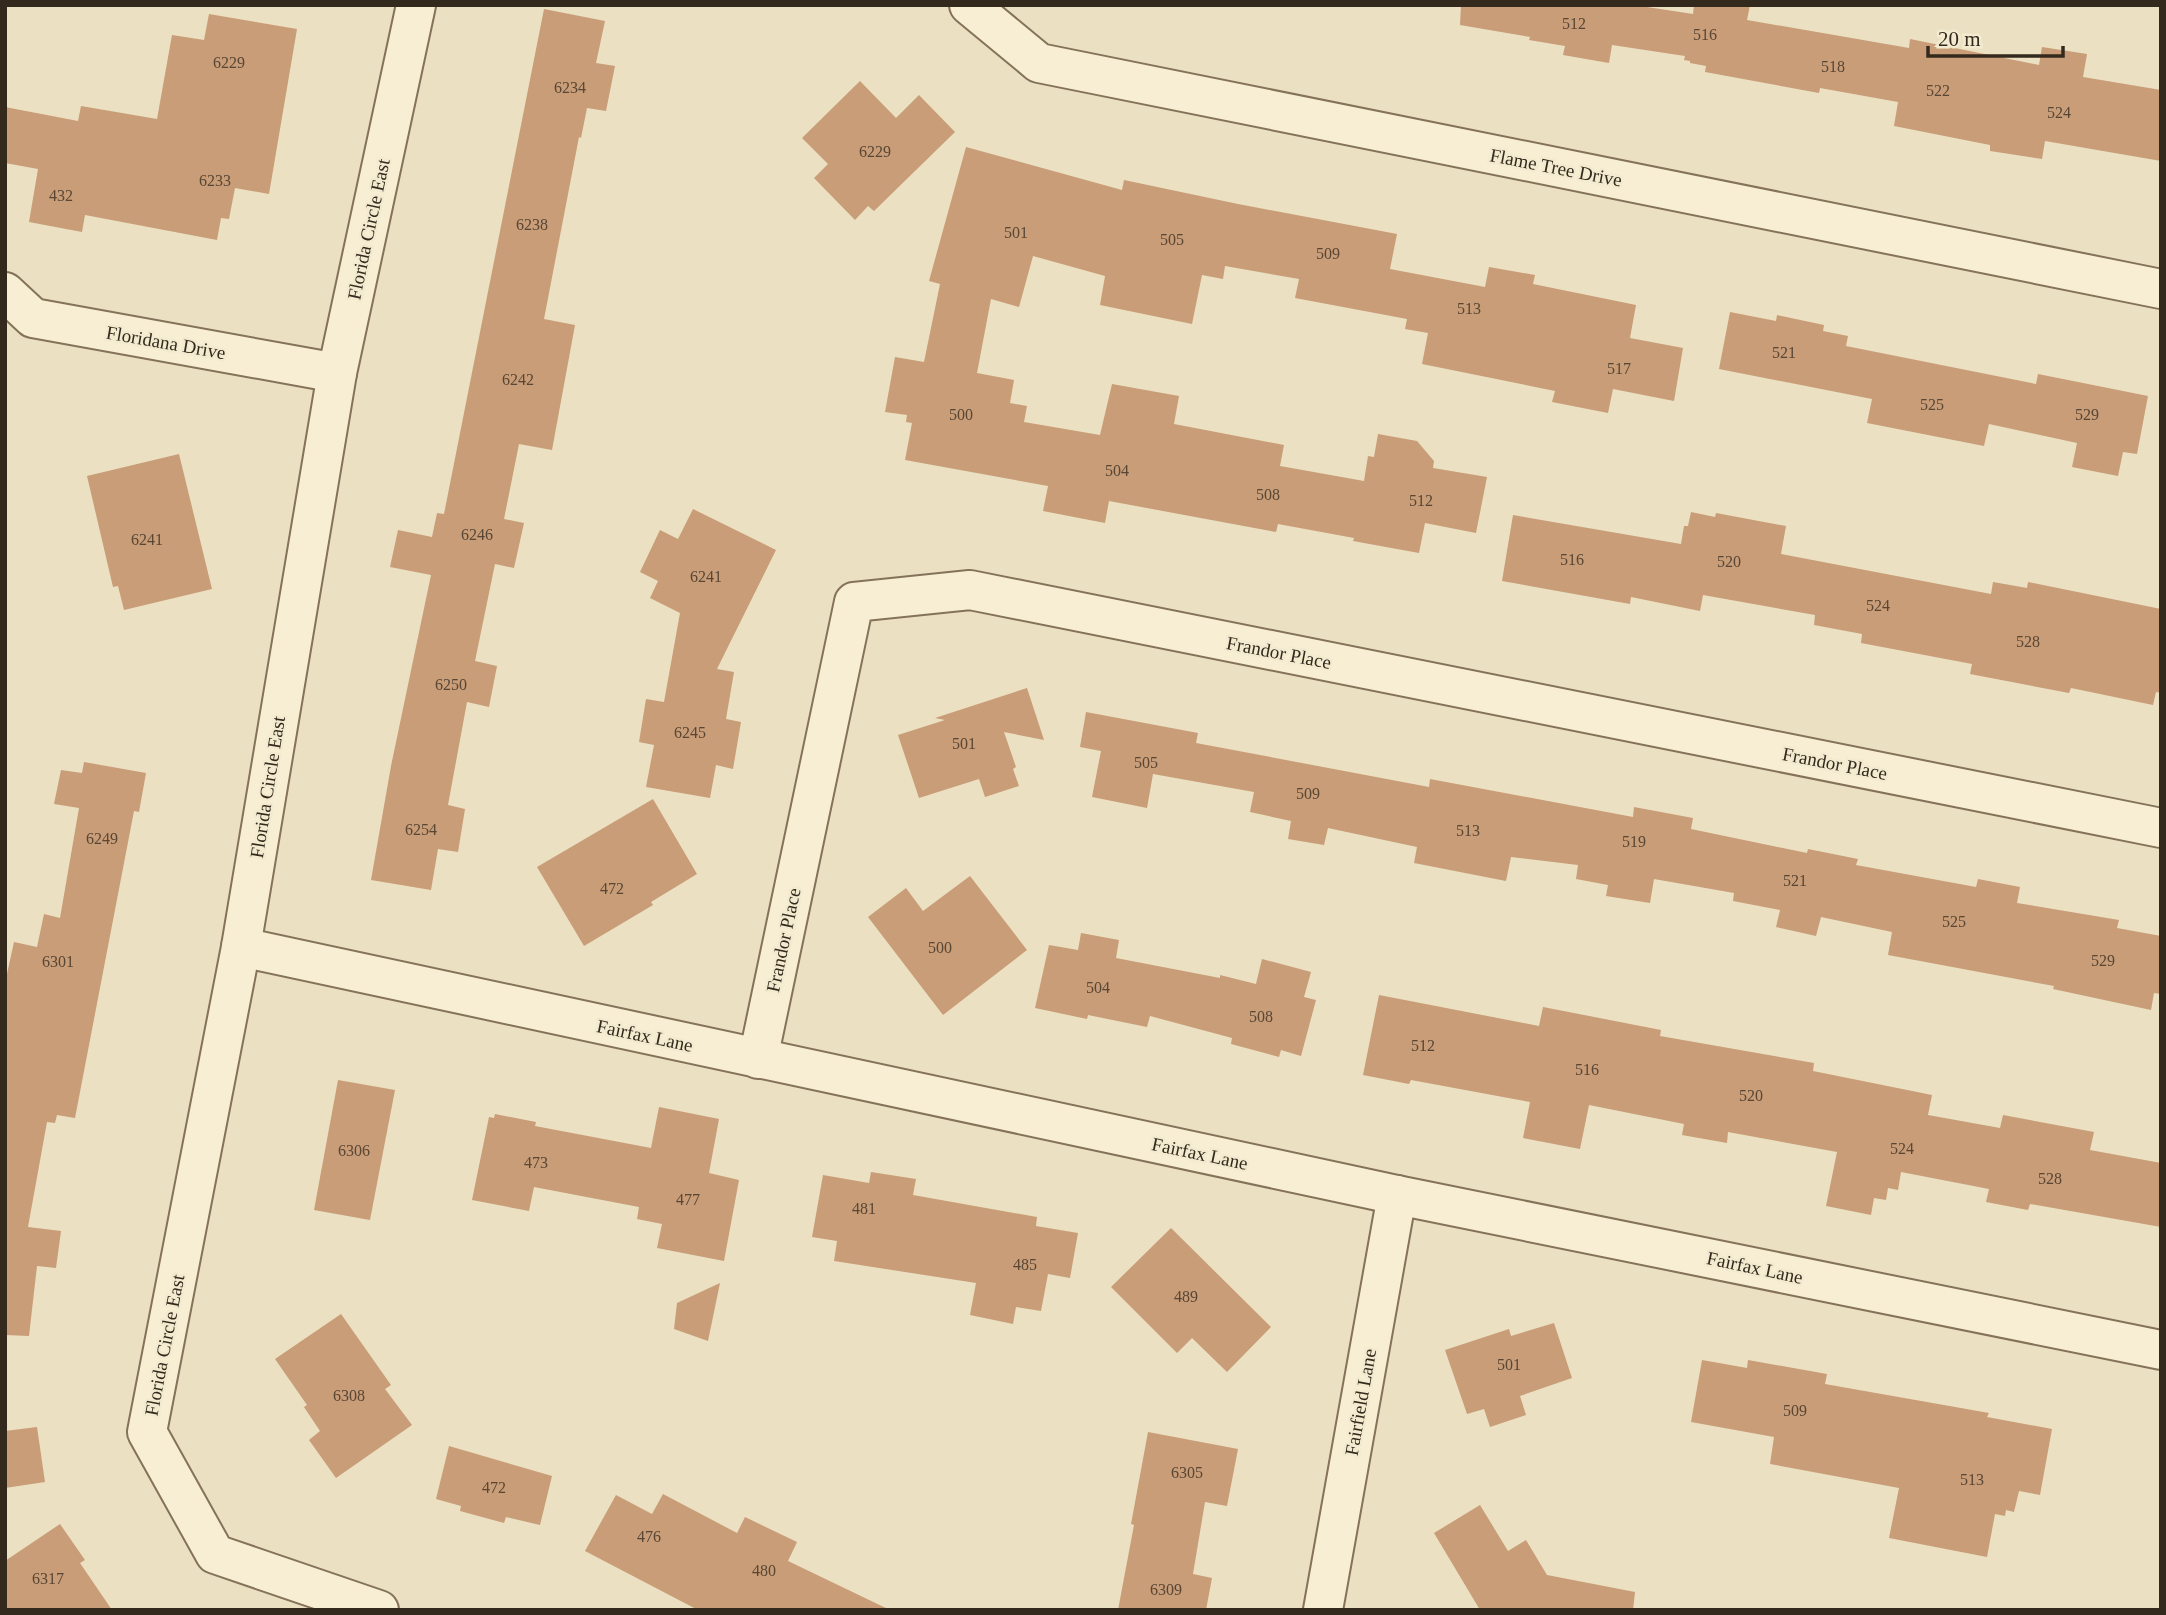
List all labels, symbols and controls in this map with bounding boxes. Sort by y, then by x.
scale bar [1928,14,2063,58]
house number: 512 [1562,15,1586,32]
house number: 516 [1693,26,1717,43]
text: 20 m [1938,27,1981,51]
house number: 6229 [213,54,245,71]
house number: 518 [1821,58,1845,75]
house number: 6234 [554,79,586,96]
house number: 522 [1926,82,1950,99]
house number: 524 [2047,104,2071,121]
house number: 6229 [859,143,891,160]
street label: Flame Tree Drive [1488,144,1624,191]
street label: Florida Circle East [343,156,394,301]
house number: 6233 [199,172,231,189]
house number: 432 [49,187,73,204]
house number: 6238 [516,216,548,233]
house number: 501 [1004,224,1028,241]
house number: 505 [1160,231,1184,248]
house number: 509 [1316,245,1340,262]
house number: 513 [1457,300,1481,317]
street label: Floridana Drive [105,322,227,363]
house number: 521 [1772,344,1796,361]
house number: 517 [1607,360,1631,377]
house number: 6242 [502,371,534,388]
house number: 525 [1920,396,1944,413]
house number: 500 [949,406,973,423]
house number: 529 [2075,406,2099,423]
house number: 504 [1105,462,1129,479]
house number: 508 [1256,486,1280,503]
house number: 512 [1409,492,1433,509]
house number: 6246 [461,526,493,543]
house number: 6241 [131,531,163,548]
house number: 516 [1560,551,1584,568]
house number: 520 [1717,553,1741,570]
house number: 6241 [690,568,722,585]
house number: 524 [1866,597,1890,614]
street label: Frandor Place [1225,632,1333,673]
house number: 528 [2016,633,2040,650]
house number: 6250 [435,676,467,693]
street label: Florida Circle East [246,714,289,860]
house number: 6245 [674,724,706,741]
house number: 501 [952,735,976,752]
street label: Frandor Place [1781,743,1889,784]
house number: 505 [1134,754,1158,771]
house number: 509 [1296,785,1320,802]
house number: 6254 [405,821,437,838]
house number: 513 [1456,822,1480,839]
house number: 6249 [86,830,118,847]
house number: 519 [1622,833,1646,850]
house number: 521 [1783,872,1807,889]
house number: 472 [600,880,624,897]
street label: Frandor Place [762,886,805,994]
house number: 525 [1942,913,1966,930]
house number: 500 [928,939,952,956]
house number: 529 [2091,952,2115,969]
house number: 6301 [42,953,74,970]
house number: 504 [1086,979,1110,996]
house number: 508 [1249,1008,1273,1025]
street label: Fairfax Lane [595,1015,695,1056]
house number: 512 [1411,1037,1435,1054]
house number: 516 [1575,1061,1599,1078]
house number: 520 [1739,1087,1763,1104]
street label: Fairfax Lane [1150,1133,1250,1174]
house number: 524 [1890,1140,1914,1157]
house number: 6306 [338,1142,370,1159]
house number: 473 [524,1154,548,1171]
house number: 528 [2038,1170,2062,1187]
house number: 477 [676,1191,700,1208]
house number: 481 [852,1200,876,1217]
street label: Fairfax Lane [1705,1247,1805,1288]
house number: 485 [1013,1256,1037,1273]
street label: Florida Circle East [140,1272,189,1418]
house number: 489 [1174,1288,1198,1305]
street label: Fairfield Lane [1341,1347,1380,1457]
house number: 501 [1497,1356,1521,1373]
house number: 6308 [333,1387,365,1404]
house number: 509 [1783,1402,1807,1419]
house number: 6305 [1171,1464,1203,1481]
house number: 513 [1960,1471,1984,1488]
house number: 472 [482,1479,506,1496]
house number: 476 [637,1528,661,1545]
house number: 480 [752,1562,776,1579]
house number: 6317 [32,1570,64,1587]
house number: 6309 [1150,1581,1182,1598]

